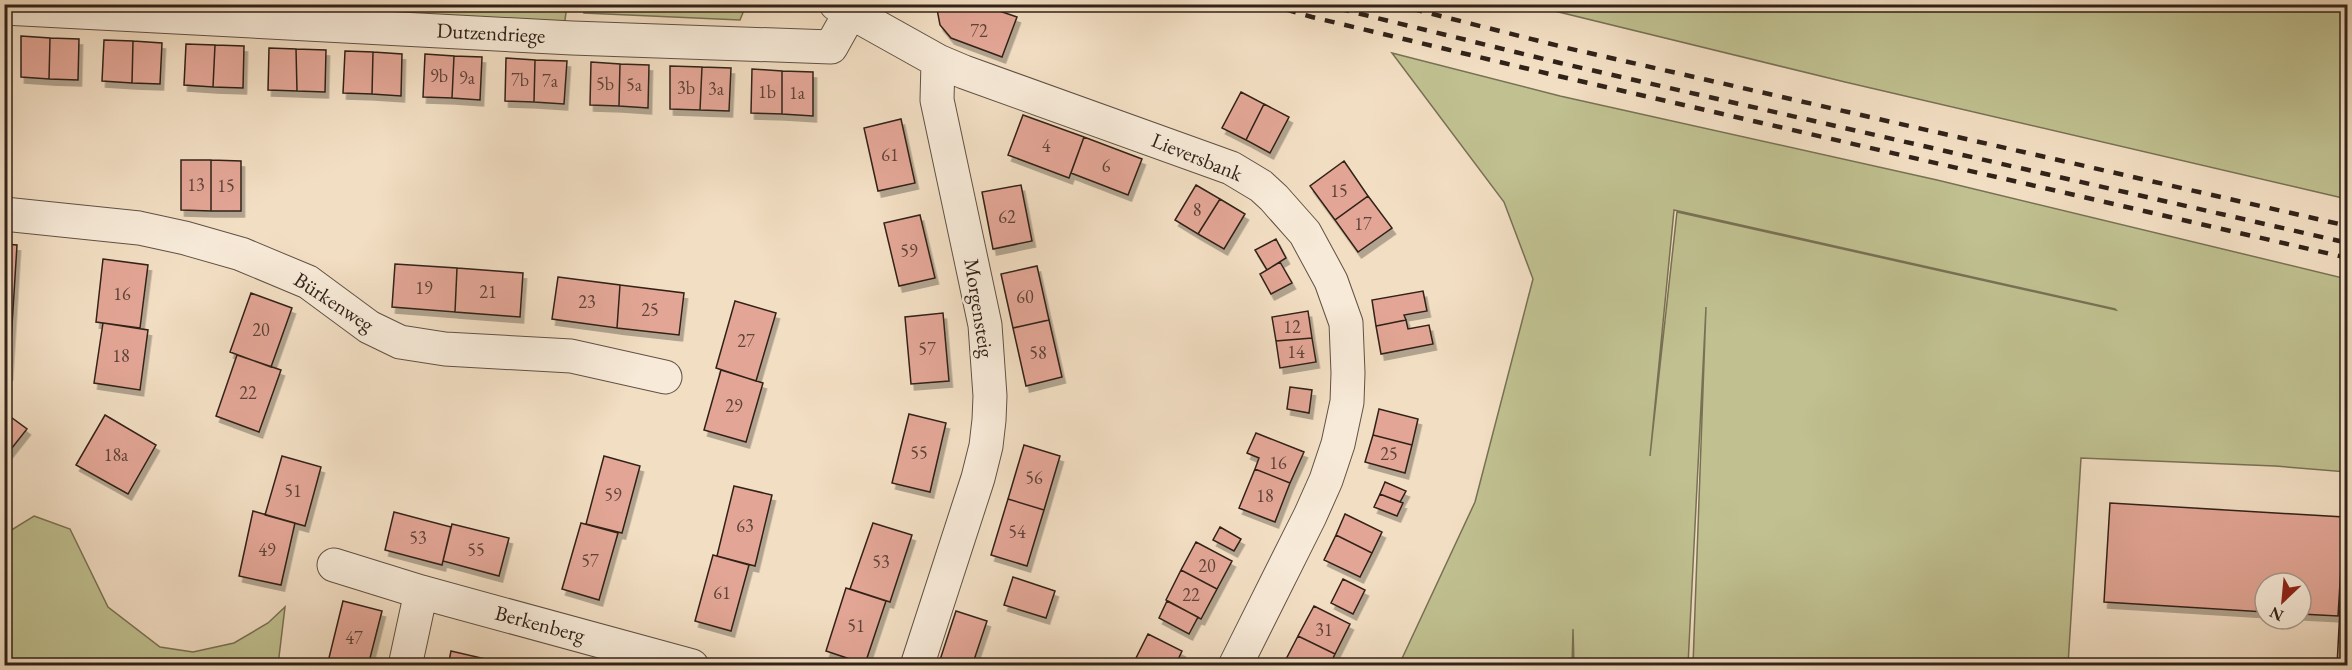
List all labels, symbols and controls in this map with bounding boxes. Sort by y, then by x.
street label: Dutzendriege [436,16,546,49]
house number: 72 [970,19,988,42]
house number: 9b [430,64,448,87]
house number: 9a [459,66,476,89]
house number: 7b [511,68,529,91]
house number: 7a [542,69,559,92]
house number: 5b [596,72,614,95]
house number: 5a [626,73,643,96]
house number: 3b [677,76,695,99]
house number: 3a [708,77,725,100]
house number: 1b [758,80,776,103]
house number: 1a [789,81,806,104]
street label: Lieversbank [1148,126,1248,187]
house number: 4 [1042,134,1051,157]
house number: 61 [881,143,899,166]
house number: 6 [1102,154,1111,177]
house number: 13 [187,173,205,196]
house number: 15 [217,174,235,197]
house number: 15 [1330,179,1348,202]
house number: 8 [1193,198,1201,221]
house number: 62 [998,205,1016,228]
house number: 17 [1354,212,1372,235]
house number: 59 [900,239,918,262]
street label: Morgensteig [958,256,1001,360]
street label: Bürkenweg [289,266,380,338]
house number: 19 [415,276,433,299]
house number: 21 [479,280,497,303]
house number: 16 [113,282,131,305]
house number: 60 [1016,285,1034,308]
house number: 23 [578,290,596,313]
house number: 25 [641,298,659,321]
house number: 12 [1283,315,1301,338]
house number: 20 [252,318,270,341]
house number: 27 [737,329,755,352]
house number: 57 [918,337,936,360]
house number: 14 [1287,340,1305,363]
house number: 58 [1029,341,1047,364]
house number: 18 [112,344,130,367]
house number: 22 [239,381,257,404]
house number: 29 [725,394,743,417]
house number: 55 [910,441,928,464]
house number: 25 [1380,442,1398,465]
house number: 18a [104,443,129,466]
house number: 16 [1269,451,1287,474]
house number: 56 [1025,466,1043,489]
house number: 51 [284,479,302,502]
house number: 59 [604,483,622,506]
house number: 18 [1256,484,1274,507]
house number: 63 [736,514,754,537]
house number: 54 [1008,520,1026,543]
house number: 53 [409,526,427,549]
house number: 49 [258,538,276,561]
house number: 55 [467,538,485,561]
house number: 57 [581,549,599,572]
house number: 53 [872,550,890,573]
house number: 20 [1198,554,1216,577]
north arrow [2253,571,2313,631]
house number: 61 [713,581,731,604]
house number: 22 [1182,583,1200,606]
street label: Berkenberg [492,599,589,649]
text: N [2266,602,2287,626]
house number: 51 [847,614,865,637]
house number: 31 [1315,618,1333,641]
house number: 47 [345,626,363,649]

